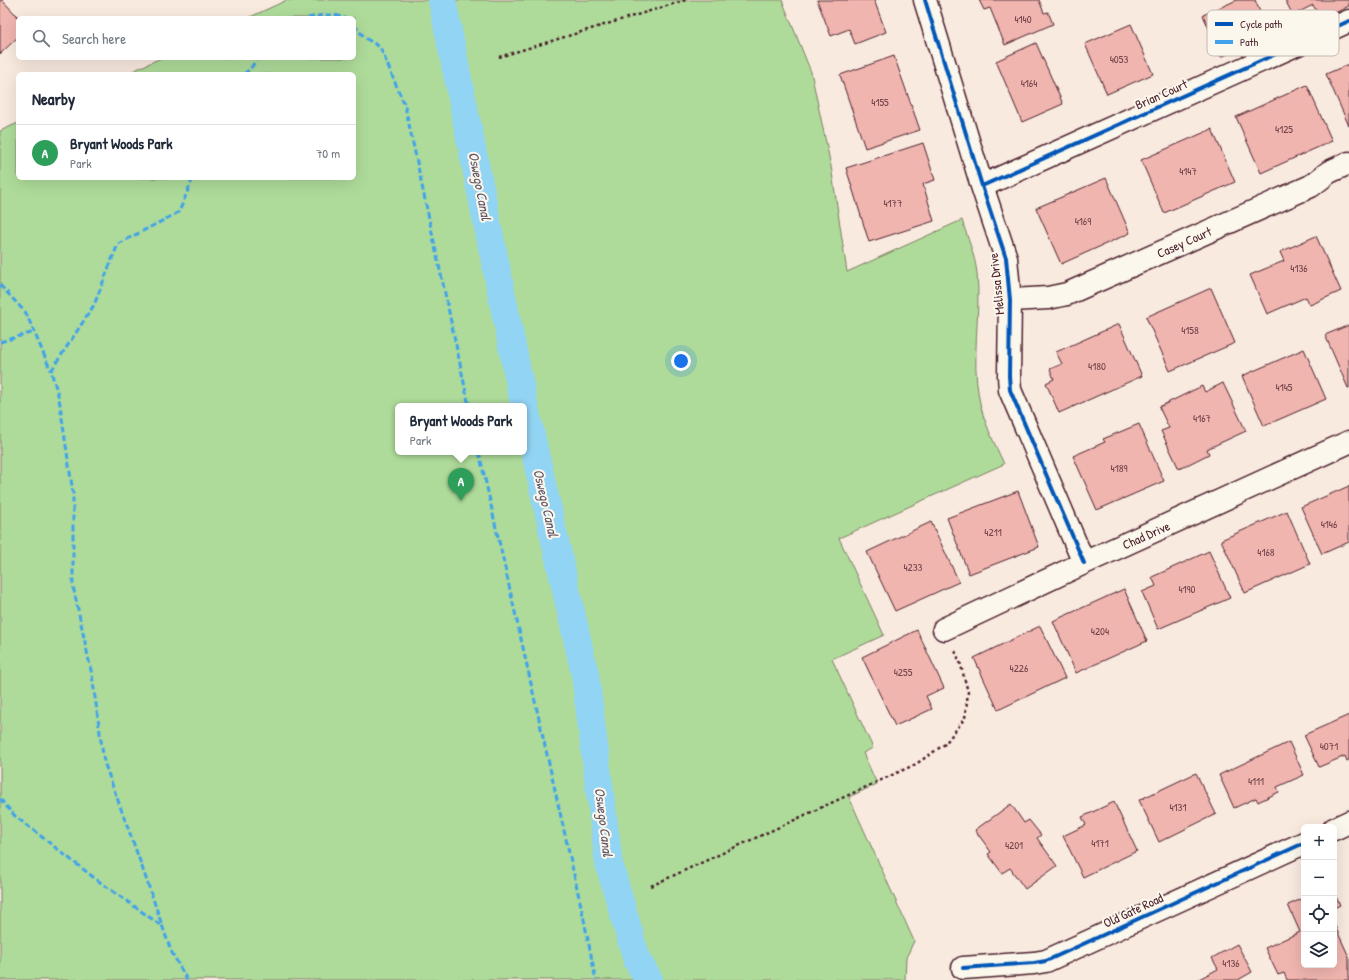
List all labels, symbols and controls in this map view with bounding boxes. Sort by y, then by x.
legend [1207,10,1339,56]
house number: 4140 [1014,12,1032,26]
search box [16,16,356,60]
text: Cycle path [1240,17,1283,31]
icon: search [30,27,52,49]
text: Search here [62,28,126,49]
text: Path [1240,35,1258,49]
house number: 4053 [1110,52,1128,66]
street label: Brian Court [1132,74,1190,114]
house number: 4164 [1021,76,1037,90]
text: Nearby [32,87,75,110]
house number: 4155 [871,95,889,109]
house number: 4125 [1275,122,1293,136]
text: Bryant Woods Park [70,133,173,154]
text: A [42,144,48,162]
text: 70 m [316,144,340,162]
water label: Oswego Canal [464,150,497,223]
text: Park [70,154,92,172]
house number: 4147 [1179,164,1197,178]
house number: 4177 [883,196,903,210]
house number: 4169 [1075,214,1091,228]
street label: Casey Court [1154,222,1215,262]
street label: Melissa Drive [984,252,1008,316]
house number: 4136 [1290,261,1308,275]
house number: 4158 [1181,323,1199,337]
your location [671,351,691,371]
house number: 4180 [1088,359,1106,373]
house number: 4145 [1276,380,1293,394]
popup [395,403,527,455]
text: Bryant Woods Park [410,410,512,431]
house number: 4167 [1193,411,1211,425]
text: Park [410,431,432,449]
house number: 4189 [1111,461,1127,475]
water label: Oswego Canal [528,467,564,540]
pin: A [448,468,474,501]
street label: Chad Drive [1119,517,1173,553]
house number: 4146 [1321,517,1338,531]
house number: 4211 [984,525,1002,539]
house number: 4168 [1257,545,1275,559]
house number: 4233 [903,560,923,574]
house number: 4190 [1178,582,1196,596]
house number: 4204 [1091,624,1109,638]
house number: 4226 [1010,661,1029,675]
house number: 4255 [894,665,913,679]
house number: 4071 [1320,739,1338,753]
house number: 4111 [1248,774,1264,788]
water label: Oswego Canal [590,787,618,859]
house number: 4131 [1169,800,1187,814]
map controls [1301,824,1337,968]
button: + [1301,824,1337,860]
house number: 4171 [1091,836,1109,850]
house number: 4201 [1005,838,1023,852]
button: − [1301,860,1337,896]
street label: Old Gate Road [1100,888,1166,932]
button: locate [1301,896,1337,932]
button: layers [1301,932,1337,968]
house number: 4136 [1222,956,1240,970]

